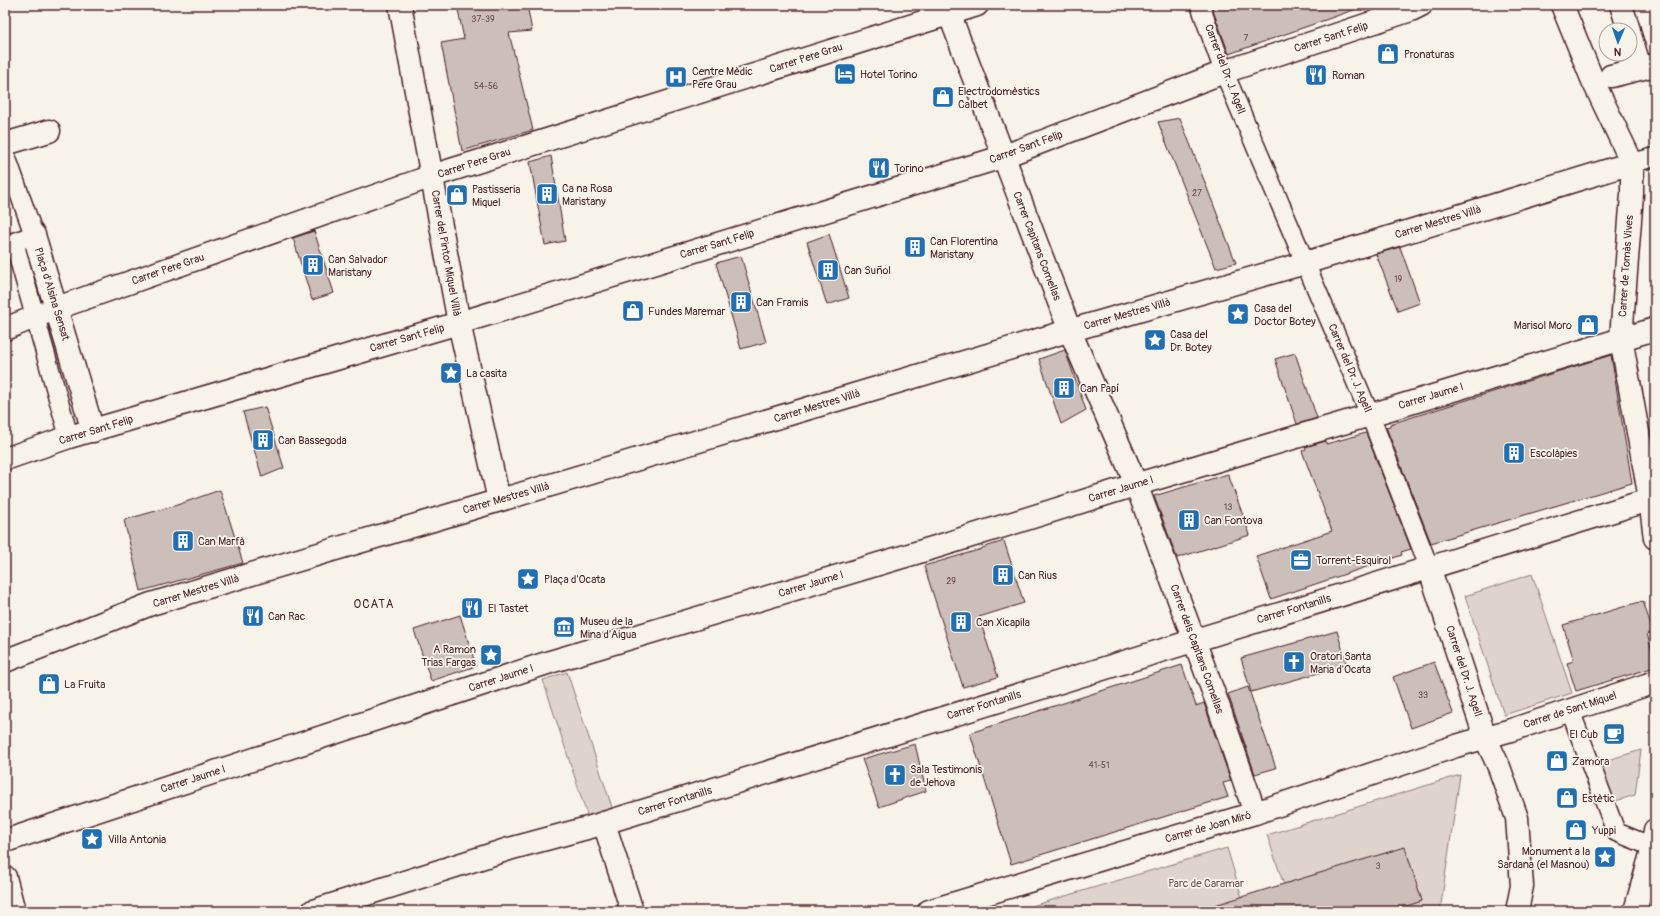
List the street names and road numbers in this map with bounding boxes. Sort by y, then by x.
street label: Carrer Sant Felip [1292,19,1370,55]
street label: Carrer del Dr. J. Agell [1202,22,1248,116]
street label: Carrer Pere Grau [768,40,844,76]
street label: Carrer Sant Felip [988,128,1064,166]
street label: Carrer Pere Grau [436,145,512,181]
street label: Carrer del Pintor Miquel Villà [429,189,463,317]
street label: Carrer Capitans Comellas [1010,190,1064,302]
street label: Carrer Mestres Villà [1393,203,1483,241]
street label: Carrer de Tomàs Vives [1616,215,1636,317]
street label: Carrer Sant Felip [678,227,756,261]
street label: Plaça d'Alsina Sensat [32,246,72,343]
street label: Carrer Pere Grau [130,250,206,288]
street label: Carrer Mestres Villà [1082,295,1172,333]
street label: Carrer Sant Felip [368,321,446,355]
street label: Carrer del Dr. J. Agell [1325,322,1375,414]
street label: Carrer Jaume I [1397,380,1465,412]
street label: Carrer Mestres Villà [772,387,862,425]
street label: Carrer Sant Felip [57,413,135,447]
street label: Carrer Jaume I [1087,473,1155,505]
street label: Carrer Mestres Villà [461,479,551,517]
street label: Carrer Jaume I [777,568,845,600]
street label: Carrer Mestres Villà [151,572,241,610]
street label: Carrer dels Capitans Comellas [1168,583,1226,715]
street label: Carrer Fontanills [1255,592,1333,626]
street label: Carrer del Dr. J. Agell [1443,624,1485,718]
street label: Carrer Jaume I [467,661,535,695]
street label: Carrer Fontanills [945,688,1023,722]
street label: Carrer de Sant Miquel [1522,689,1618,731]
street label: Carrer Jaume I [159,762,227,796]
street label: Carrer Fontanills [636,784,714,818]
street label: Carrer de Joan Miró [1163,808,1253,846]

